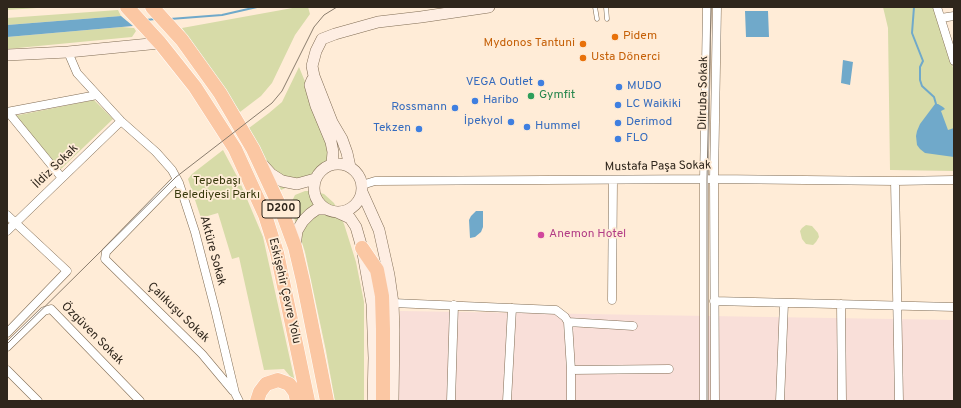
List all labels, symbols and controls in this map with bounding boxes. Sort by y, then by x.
place label: Pidem [623,30,657,44]
marker: Pidem [610,32,620,42]
place label: Mydonos Tantuni [484,37,575,51]
marker: Mydonos Tantuni [578,39,588,49]
place label: Usta Dönerci [591,51,660,65]
marker: Usta Dönerci [578,53,588,63]
street label: Dilruba Sokak [696,56,712,130]
place label: VEGA Outlet [466,76,533,90]
marker: VEGA Outlet [536,78,546,88]
place label: MUDO [627,80,662,94]
marker: MUDO [614,82,624,92]
place label: Gymfit [539,89,575,103]
marker: Gymfit [526,91,536,101]
place label: Haribo [483,94,519,108]
marker: Haribo [470,96,480,106]
place label: LC Waikiki [626,98,681,112]
marker: LC Waikiki [613,100,623,110]
place label: Rossmann [391,101,447,115]
marker: Rossmann [450,103,460,113]
place label: İpekyol [464,115,503,129]
place label: Derimod [626,116,672,130]
marker: İpekyol [506,117,516,127]
marker: Derimod [613,118,623,128]
place label: Hummel [535,120,581,134]
place label: Tekzen [373,122,411,136]
marker: Hummel [522,122,532,132]
marker: Tekzen [414,124,424,134]
place label: FLO [626,132,648,146]
marker: FLO [613,134,623,144]
street label: İldiz Sokak [30,142,82,192]
street label: Mustafa Paşa Sokak [605,159,711,175]
park label: Tepebaşı Belediyesi Parkı [174,175,260,203]
road number: D200 [262,200,300,218]
street label: Aktüre Sokak [196,214,228,288]
place label: Anemon Hotel [549,228,626,242]
marker: Anemon Hotel [536,230,546,240]
street label: Eskişehir Çevre Yolu [265,237,303,345]
street label: Çalıkuşu Sokak [144,280,212,346]
street label: Özgüven Sokak [58,300,126,368]

